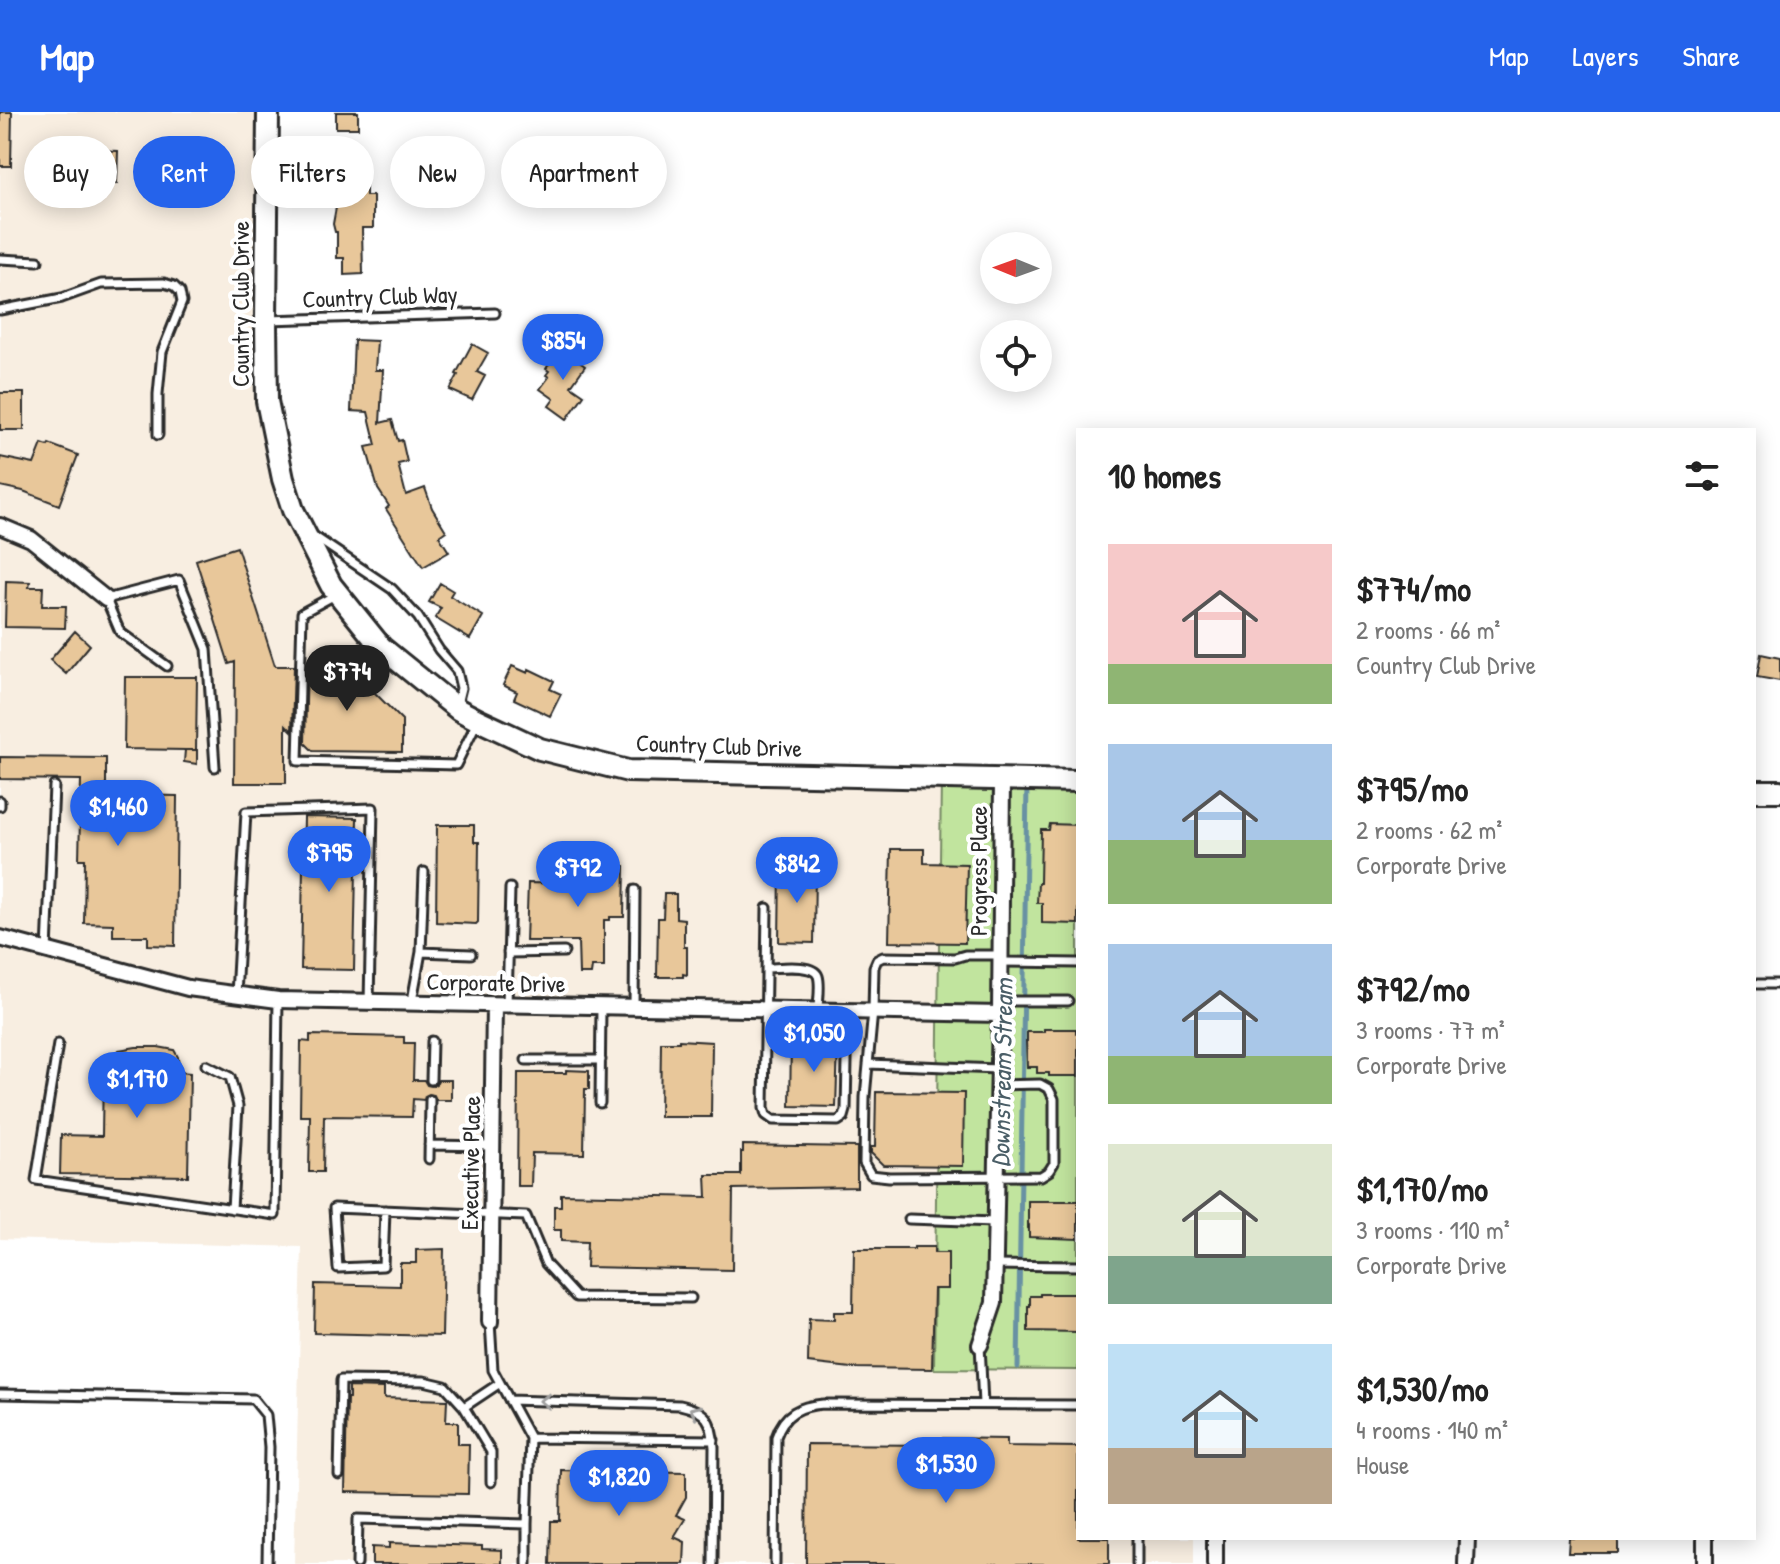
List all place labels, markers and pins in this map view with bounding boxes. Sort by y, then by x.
pin: $854 [516,314,610,382]
pin: $774 [300,645,394,713]
pin: $1,460 [53,780,183,848]
pin: $795 [282,826,376,894]
pin: $842 [750,837,844,905]
pin: $792 [531,841,625,909]
pin: $1,050 [749,1006,879,1074]
pin: $1,170 [72,1052,202,1120]
pin: $1,530 [881,1437,1011,1505]
pin: $1,820 [554,1450,684,1518]

